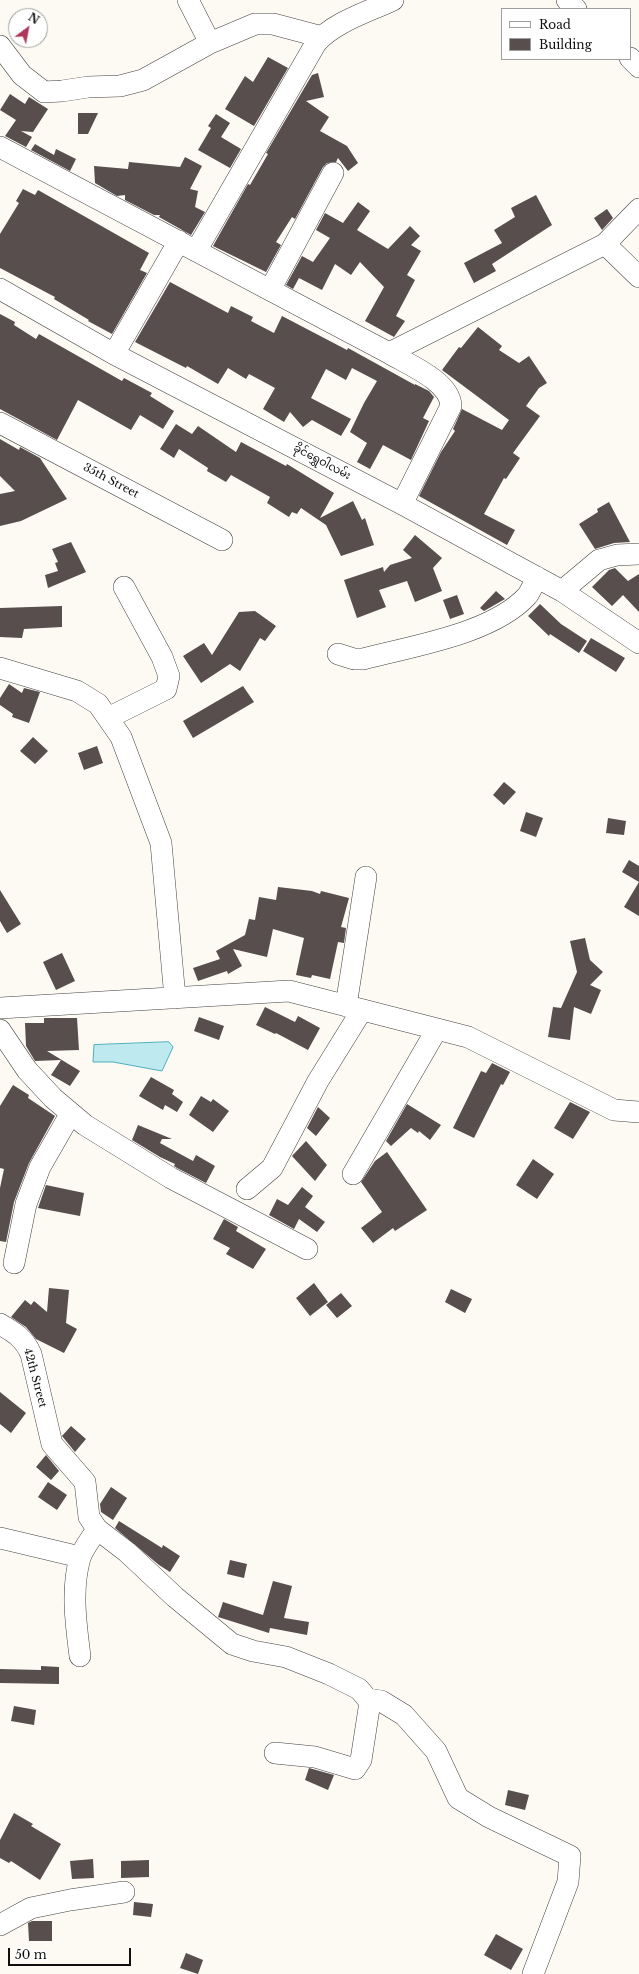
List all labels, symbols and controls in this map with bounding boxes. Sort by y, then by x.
north arrow [8,8,48,48]
legend [501,8,631,60]
text: N [26,10,42,27]
text: Road [539,17,571,32]
text: Building [539,37,592,52]
street label: ခိုင်ရွှေဝါလမ်း [291,441,353,483]
street label: 35th Street [81,461,141,501]
street label: 42th Street [21,1347,49,1409]
scale bar [10,1940,133,1966]
text: 50 m [15,1947,47,1962]

